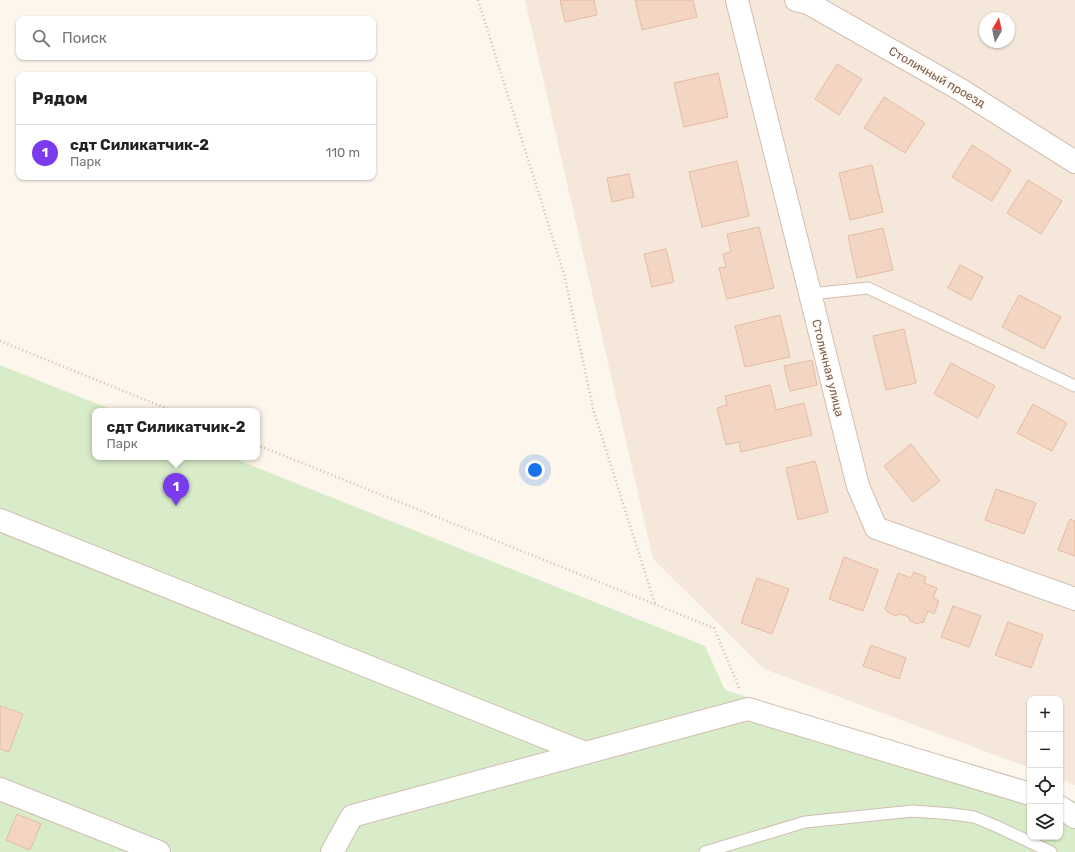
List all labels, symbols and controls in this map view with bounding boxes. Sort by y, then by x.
north arrow [979,12,1015,48]
search box [16,16,376,60]
icon: search [30,27,52,49]
text: Поиск [62,29,107,47]
street label: Столичный проезд [886,44,988,110]
text: Рядом [32,88,88,108]
text: сдт Силикатчик-2 [70,136,209,154]
text: 1 [42,145,48,160]
text: 110 m [326,145,360,160]
text: Парк [70,154,101,169]
street label: Столичная улица [809,318,847,418]
popup [92,408,260,460]
text: сдт Силикатчик-2 [106,418,246,436]
text: Парк [106,436,138,451]
your location [525,460,545,480]
pin: 1 [163,473,189,506]
map controls [1027,696,1063,840]
button: + [1027,696,1063,732]
button: − [1027,732,1063,768]
button: locate [1027,768,1063,804]
button: layers [1027,804,1063,840]

